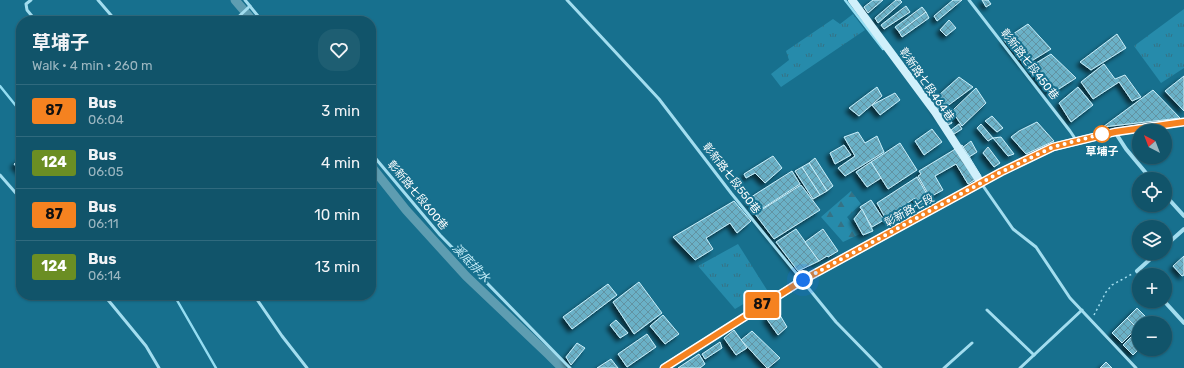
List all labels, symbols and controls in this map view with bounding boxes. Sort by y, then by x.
street label: 彰新路七段450巷 [998,26,1061,102]
button: heart [318,29,360,71]
text: 草埔子 [32,31,89,54]
street label: 彰新路七段464巷 [897,45,957,123]
text: Walk · 4 min · 260 m [32,58,153,73]
text: Bus [88,94,116,112]
text: 87 [45,102,63,119]
text: 3 min [321,102,360,120]
text: 06:04 [88,112,124,127]
north arrow [1132,124,1172,164]
map controls [1132,124,1172,356]
marker: 草埔子 [1093,125,1111,143]
street label: 彰新路七段550巷 [700,140,763,216]
place label: 草埔子 [1086,145,1119,158]
text: Bus [88,146,116,164]
text: 124 [41,154,67,171]
text: 4 min [321,154,360,172]
street label: 彰新路七段600巷 [385,158,450,233]
text: 06:05 [88,164,123,179]
button: locate [1132,172,1172,212]
street label: 彰新路七段 [882,191,936,229]
text: Bus [88,198,116,216]
text: 87 [45,206,63,223]
text: 10 min [314,206,360,224]
text: 06:11 [88,216,119,231]
button: layers [1132,220,1172,260]
water label: 溪底排水 [449,241,493,286]
text: Bus [88,250,116,268]
text: 124 [41,258,67,275]
text: 13 min [315,258,360,276]
text: 06:14 [88,268,121,283]
button: + [1132,268,1172,308]
your location [793,270,813,290]
line badge: 87 [744,292,780,318]
text: 87 [753,296,771,313]
button: − [1132,316,1172,356]

